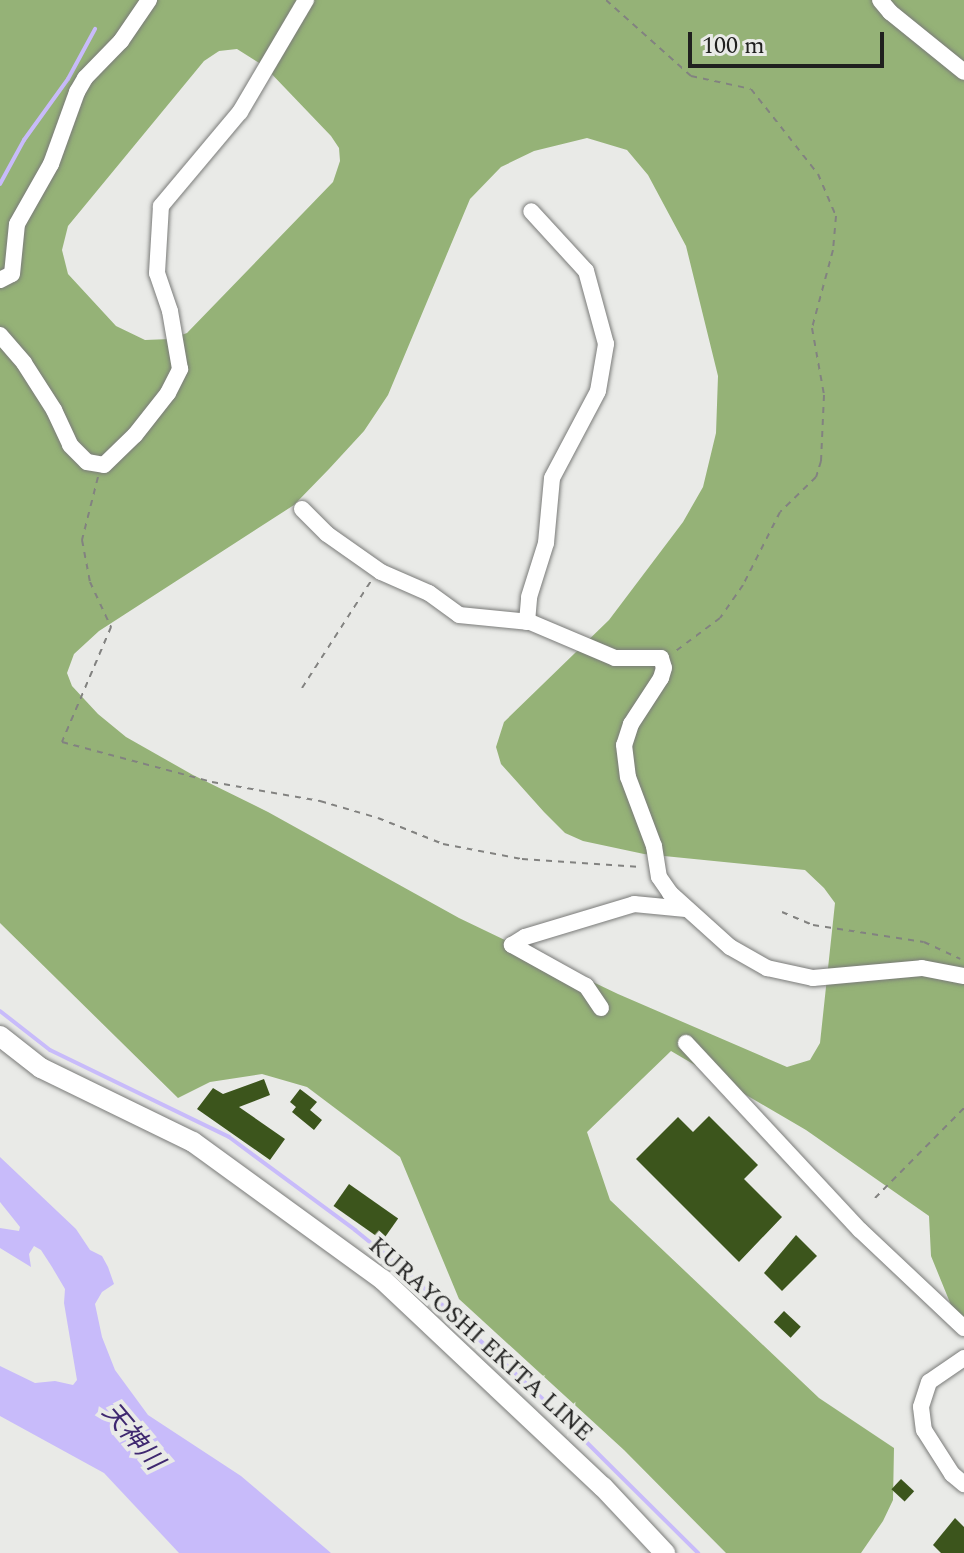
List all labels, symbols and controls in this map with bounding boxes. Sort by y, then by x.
scale bar [692,16,888,66]
text: 100 m [702,28,765,64]
street label: KURAYOSHI EKITA LINE [362,1232,598,1448]
water label: 天神川 [95,1397,169,1477]

